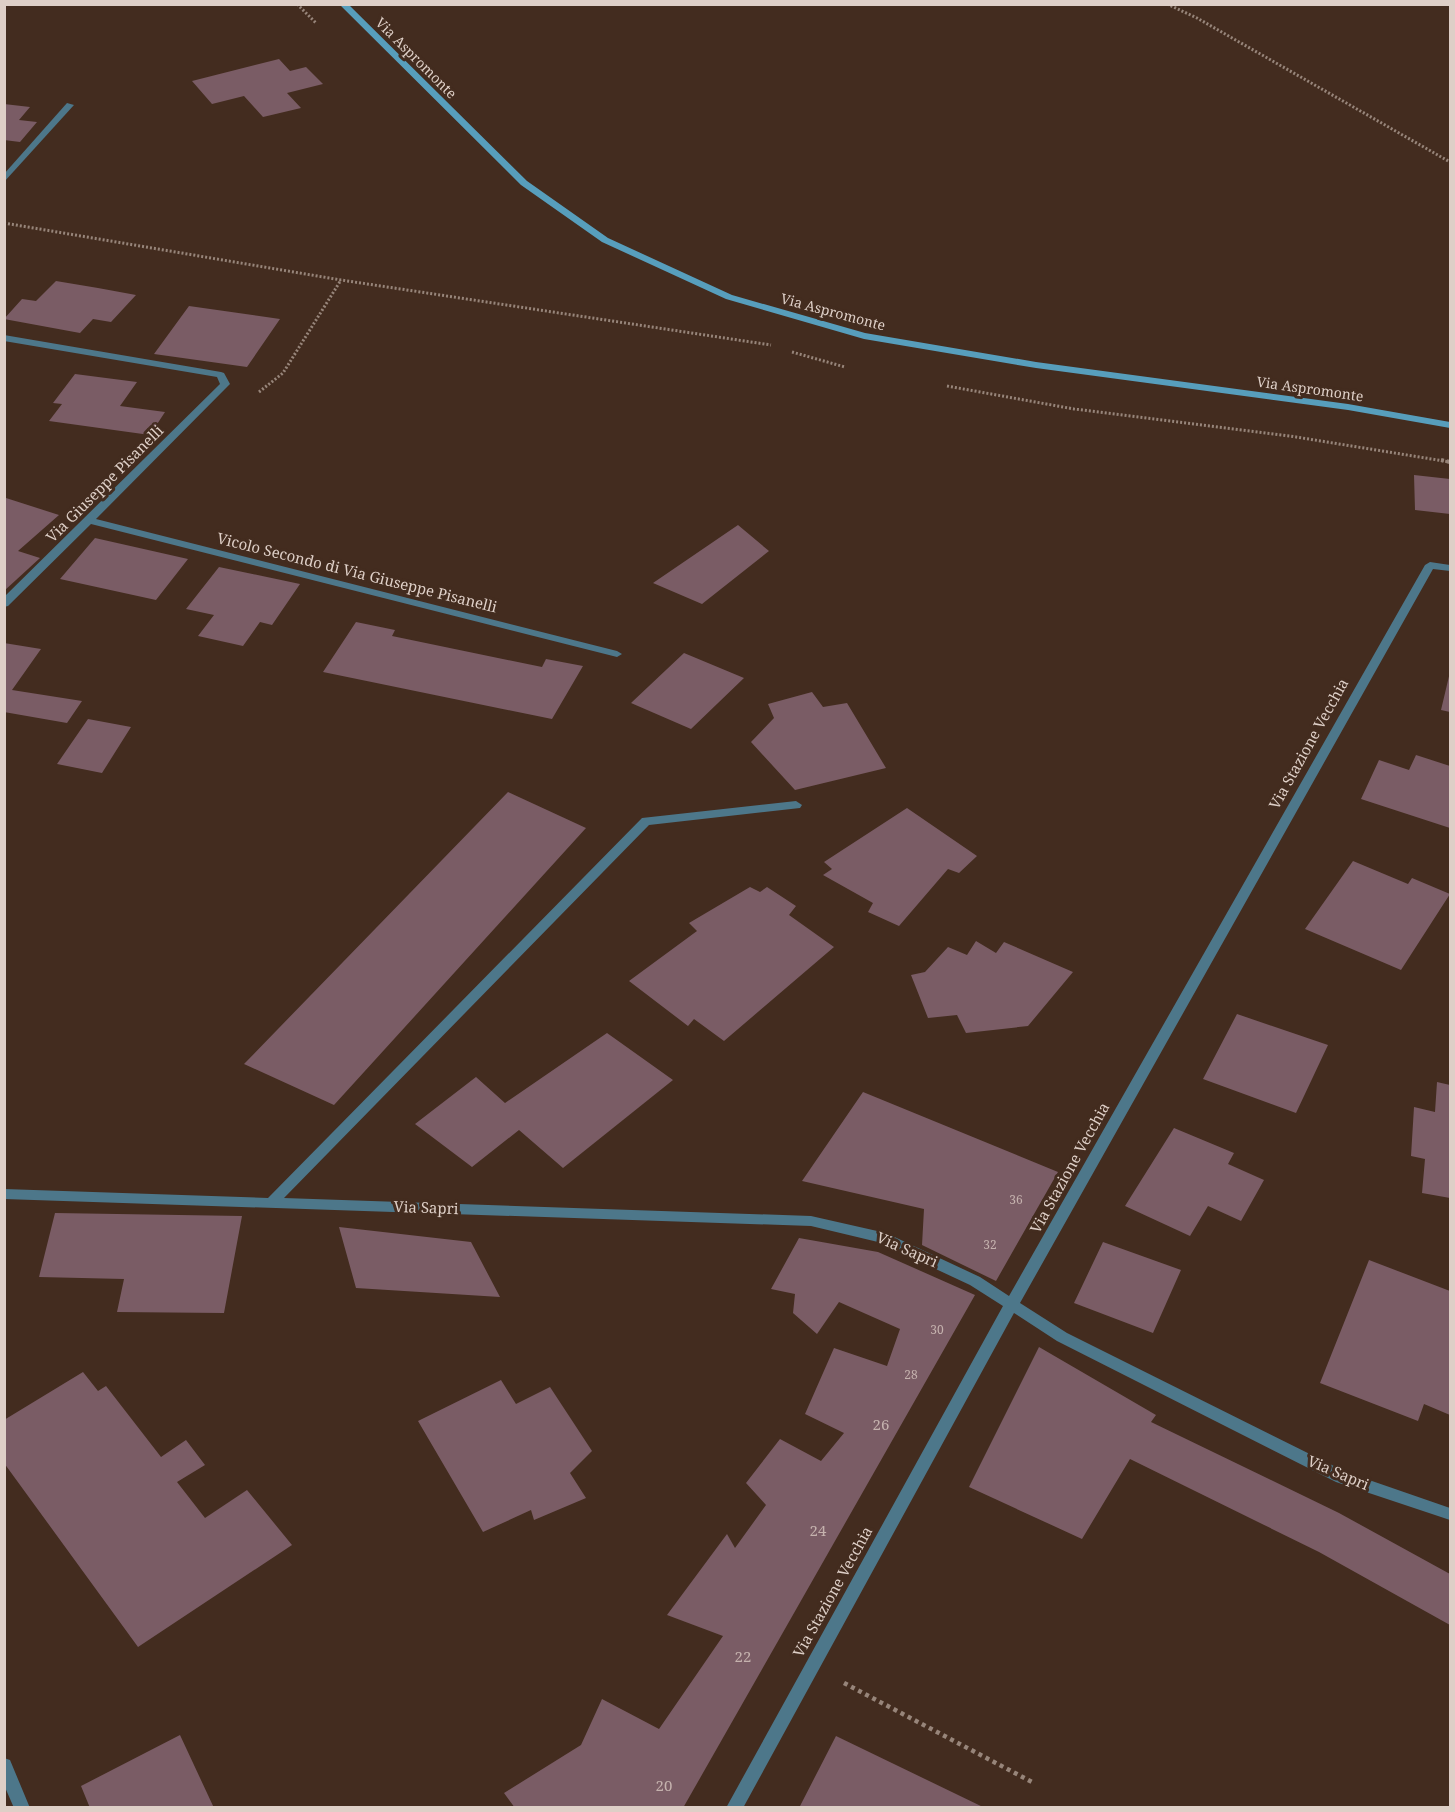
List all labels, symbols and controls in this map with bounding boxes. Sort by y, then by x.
street label: Via Aspromonte [372,13,461,102]
street label: Via Aspromonte [779,288,888,335]
street label: Via Aspromonte [1255,372,1365,405]
street label: Via Giuseppe Pisanelli [41,420,167,546]
street label: Vicolo Secondo di Via Giuseppe Pisanelli [215,527,500,617]
street label: Via Stazione Vecchia [1264,675,1352,812]
street label: Via Stazione Vecchia [1025,1099,1113,1236]
house number: 36 [1009,1191,1023,1208]
street label: Via Sapri [393,1196,459,1218]
street label: Via Sapri [874,1227,941,1272]
house number: 32 [983,1236,997,1253]
house number: 30 [930,1321,944,1338]
house number: 28 [904,1366,918,1383]
house number: 26 [873,1414,889,1434]
street label: Via Sapri [1305,1450,1372,1494]
house number: 24 [810,1520,827,1540]
street label: Via Stazione Vecchia [788,1523,876,1660]
house number: 22 [735,1646,751,1666]
house number: 20 [656,1775,672,1795]

